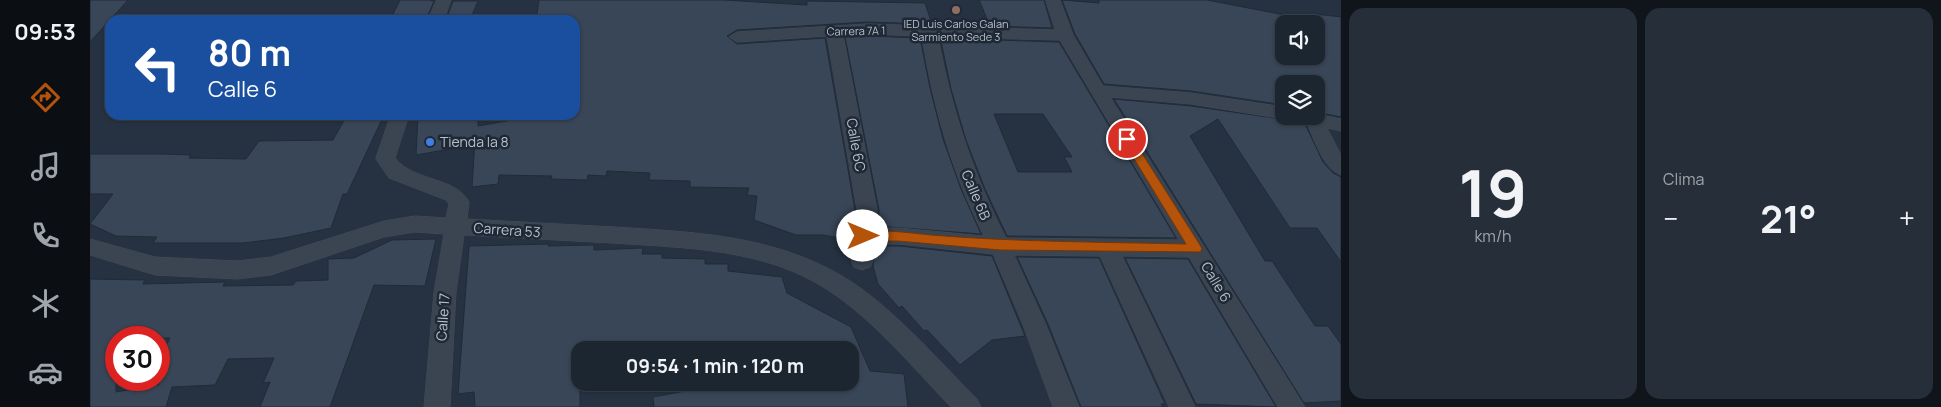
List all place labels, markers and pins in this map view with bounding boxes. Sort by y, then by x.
marker: IED Luis Carlos Galan Sarmiento Sede 3 [950,4,962,16]
place label: IED Luis Carlos Galan Sarmiento Sede 3 [903,16,1009,44]
pin [1106,118,1148,160]
place label: Tienda la 8 [440,132,509,151]
marker: Tienda la 8 [424,136,436,148]

